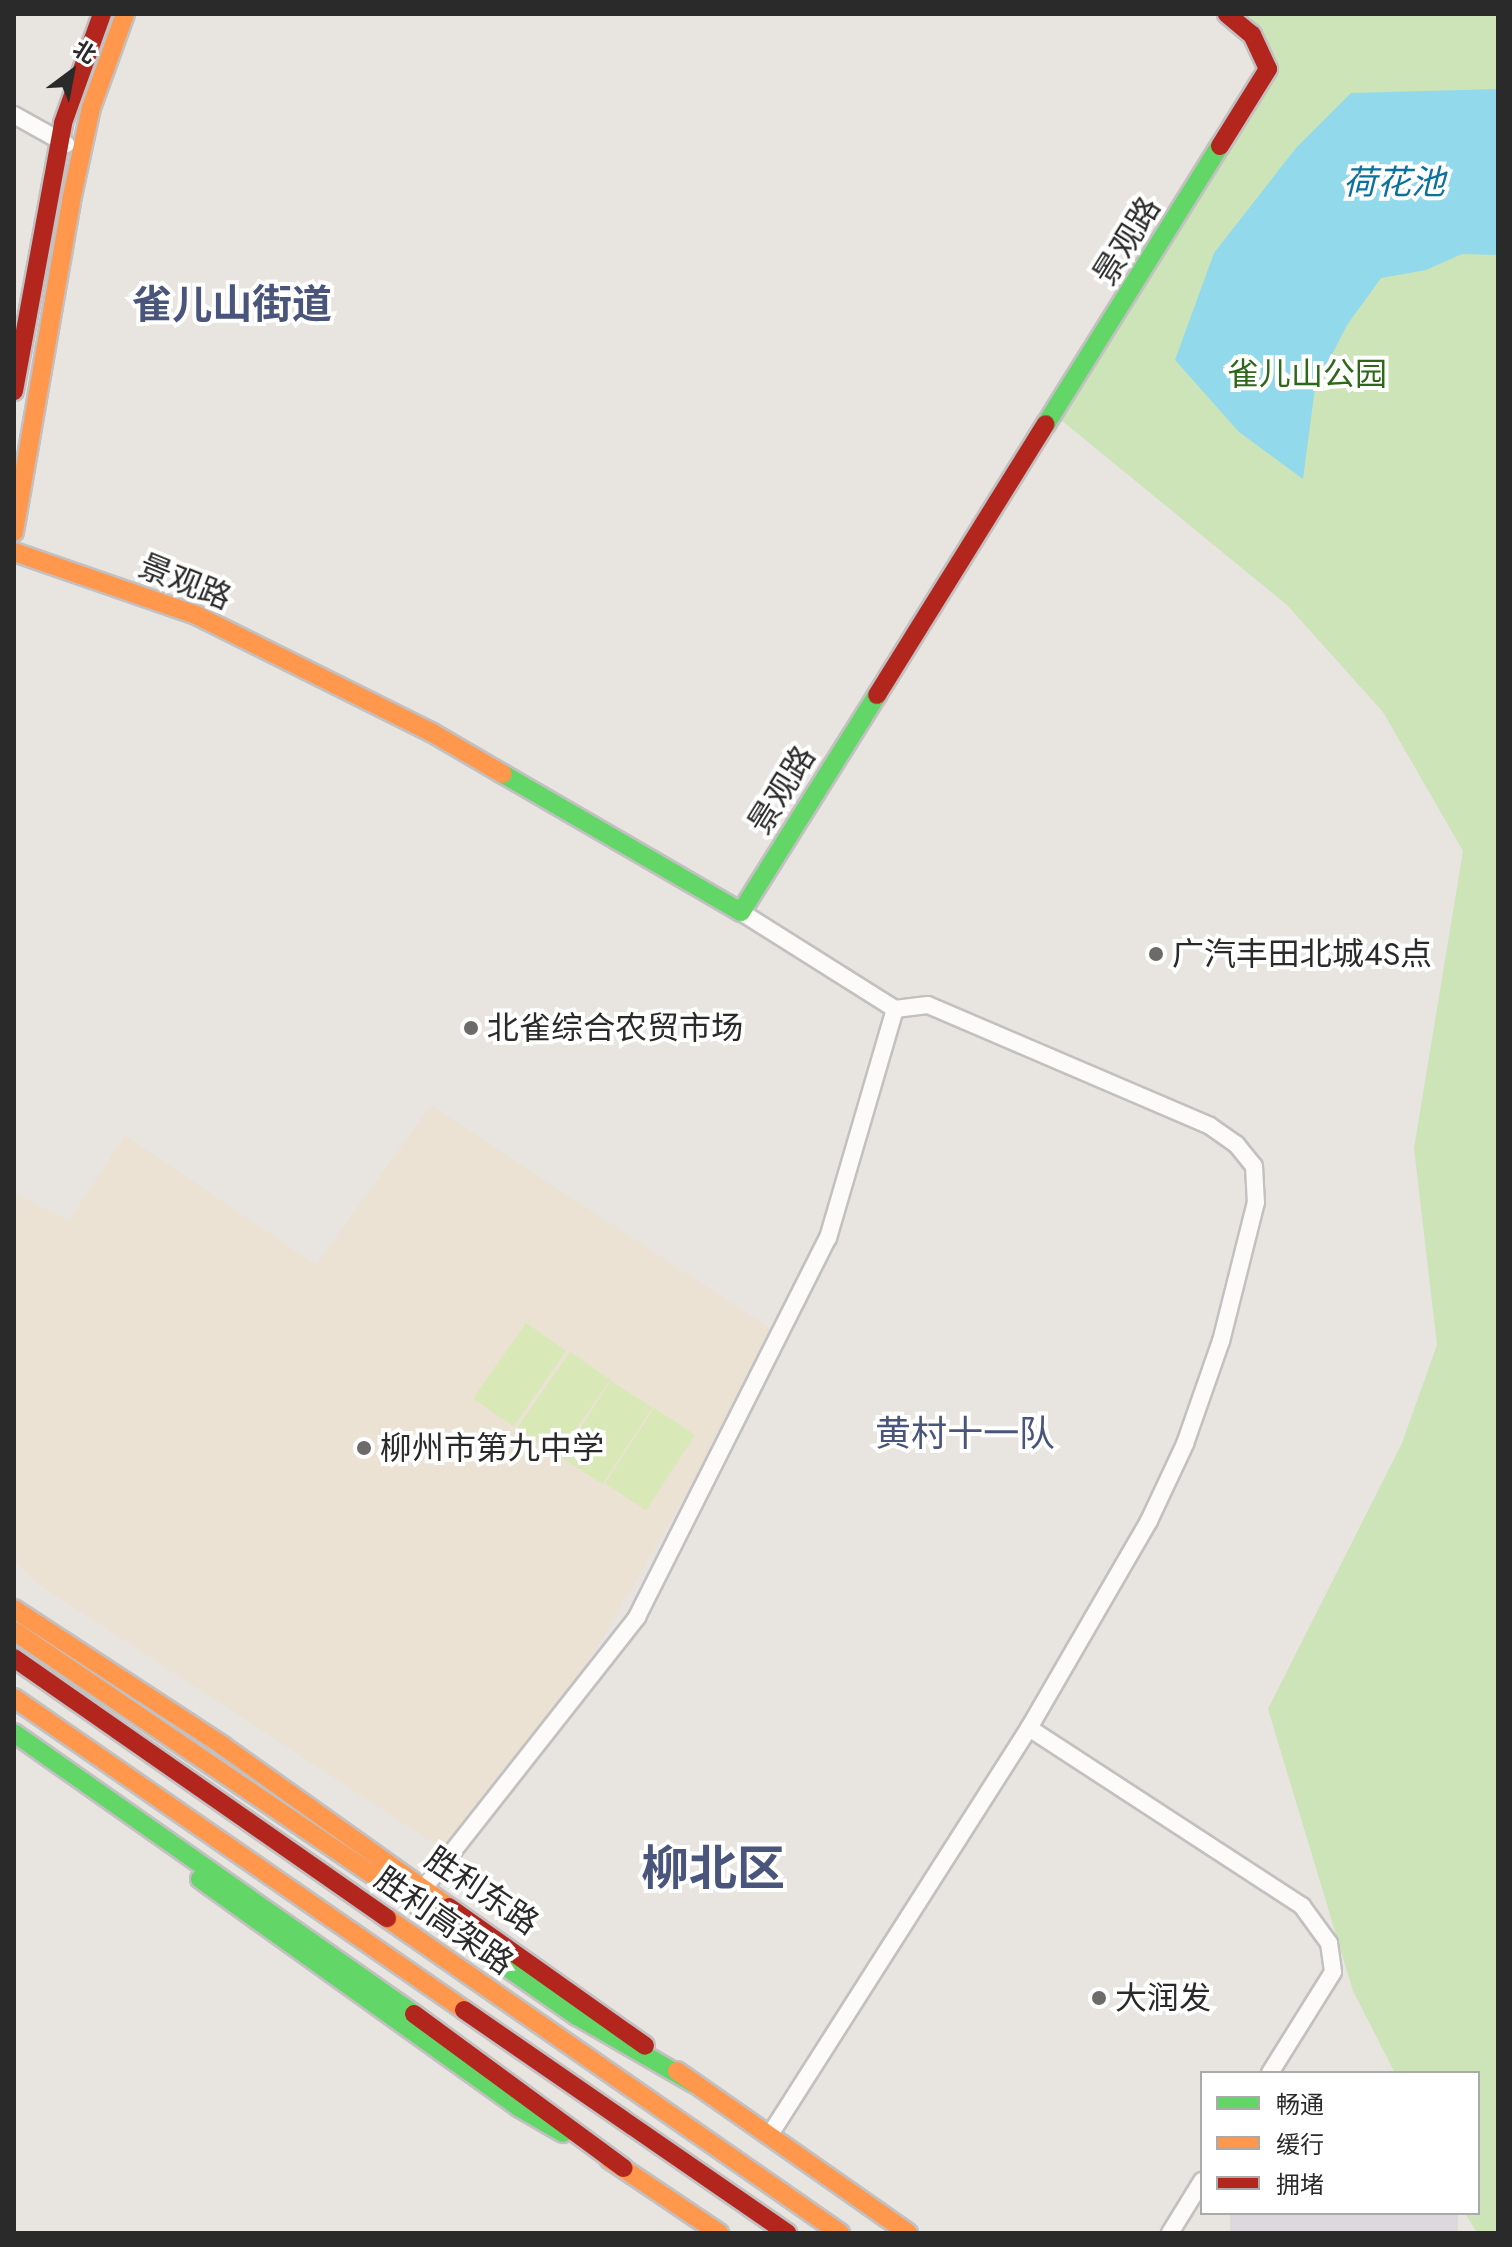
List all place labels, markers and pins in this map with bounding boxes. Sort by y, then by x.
place label: 广汽丰田北城4S点 [1172,935,1432,973]
marker: 广汽丰田北城4S点 [1147,945,1165,963]
place label: 北雀综合农贸市场 [487,1009,743,1047]
marker: 北雀综合农贸市场 [462,1019,480,1037]
place label: 柳州市第九中学 [380,1429,604,1467]
marker: 柳州市第九中学 [355,1439,373,1457]
place label: 大润发 [1115,1979,1211,2017]
marker: 大润发 [1090,1989,1108,2007]

